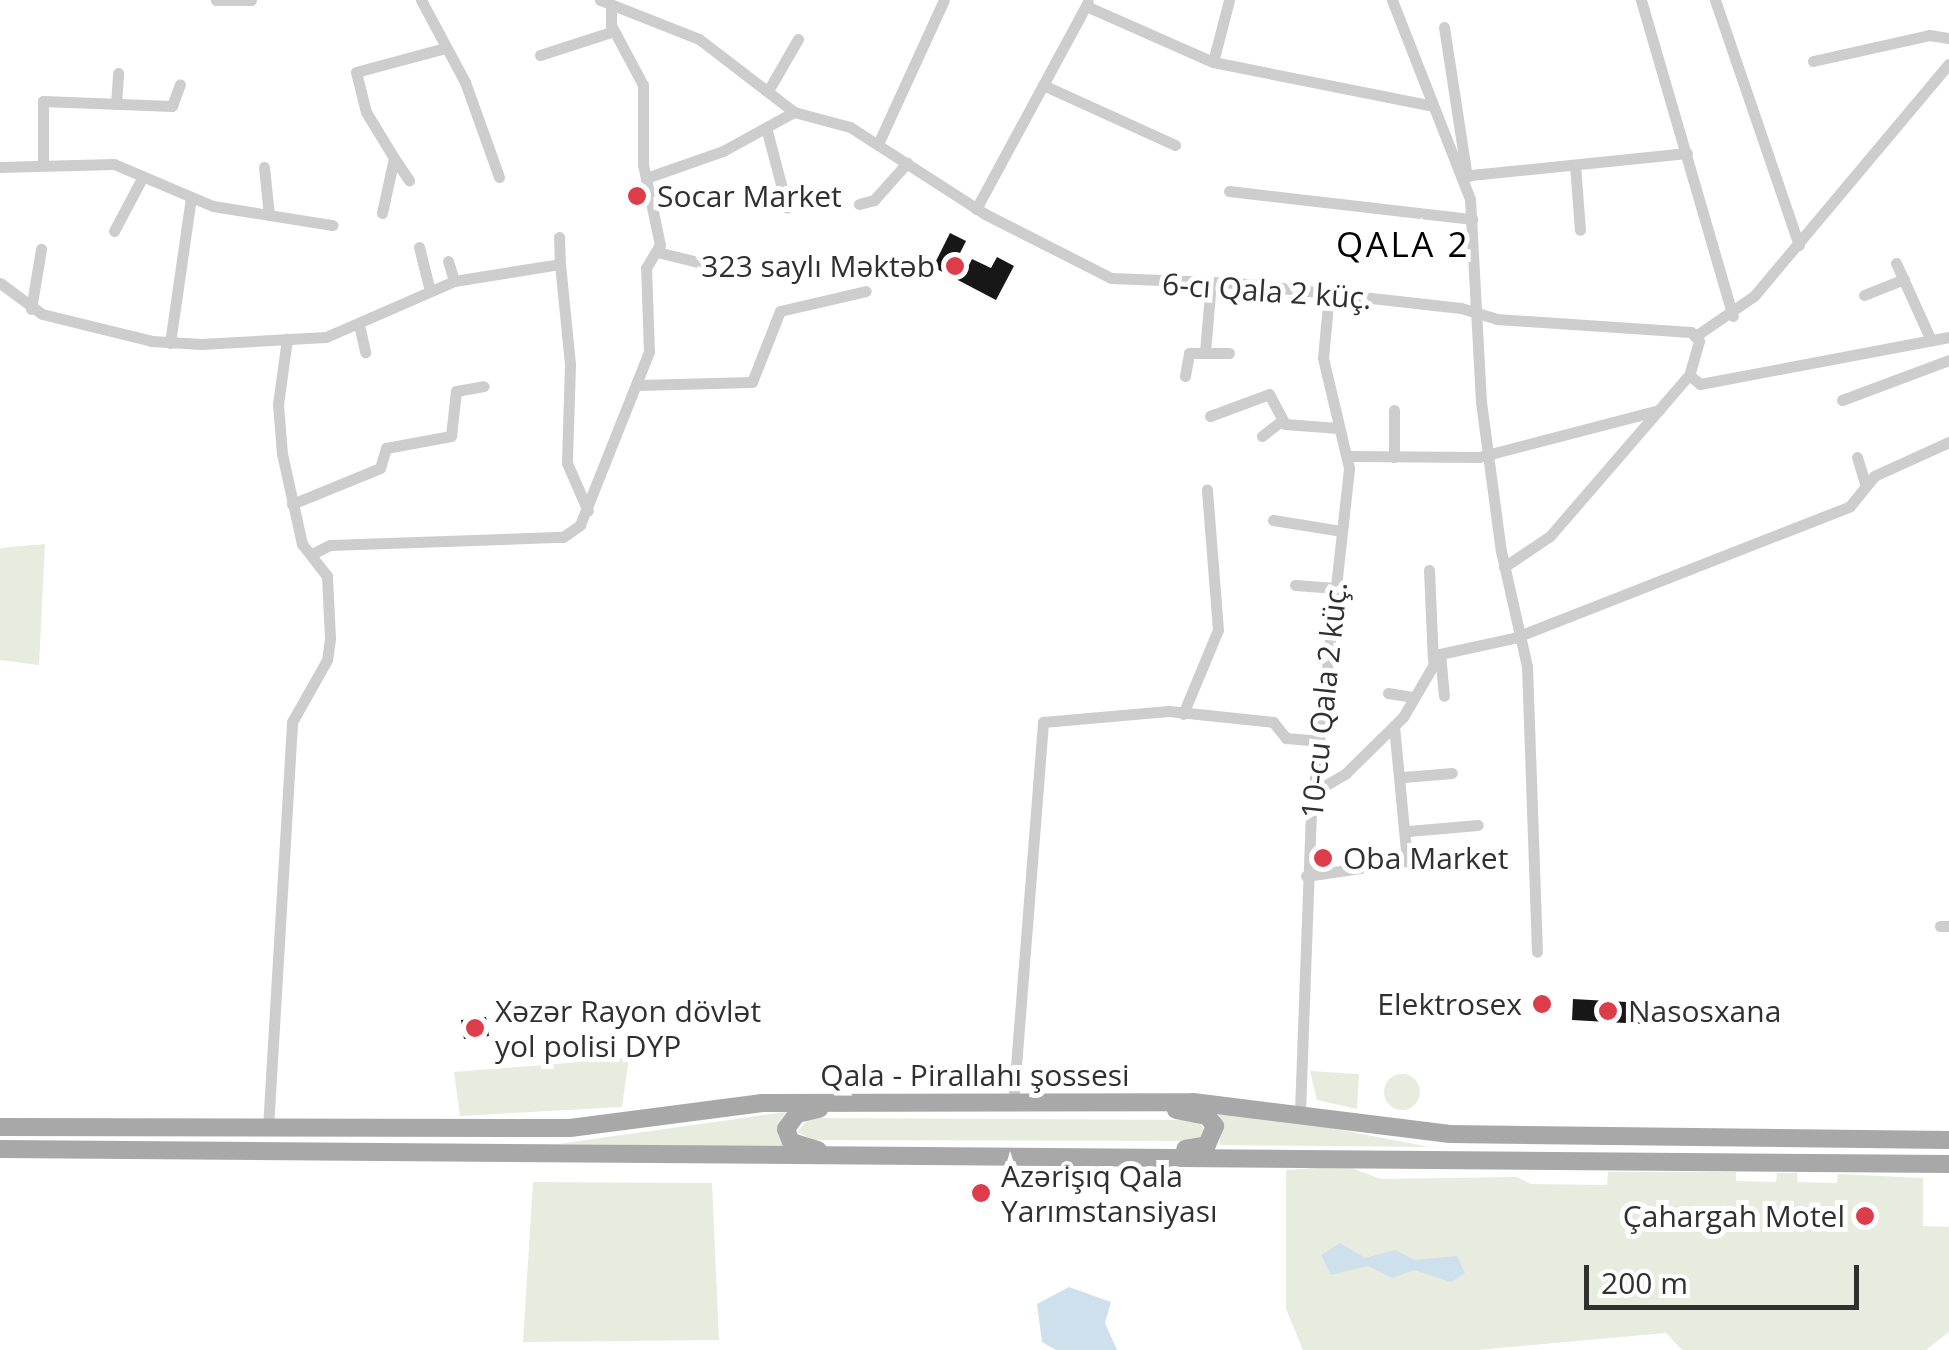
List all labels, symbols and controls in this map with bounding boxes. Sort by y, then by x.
place label: Socar Market [657,178,842,214]
marker: Socar Market [626,185,648,207]
district label: QALA 2 [1336,223,1470,265]
place label: 323 saylı Məktəb [701,248,935,284]
marker: 323 saylı Məktəb [944,255,966,277]
street label: 6-cı Qala 2 küç. [1161,266,1373,316]
street label: 10-cu Qala 2 küç. [1294,580,1354,820]
place label: Oba Market [1343,840,1508,876]
marker: Oba Market [1312,847,1334,869]
place label: Elektrosex [1377,986,1522,1022]
place label: Xəzər Rayon dövlət yol polisi DYP [495,993,761,1064]
marker: Elektrosex [1531,993,1553,1015]
place label: Nasosxana [1628,993,1781,1029]
marker: Nasosxana [1597,1000,1619,1022]
marker: Xəzər Rayon dövlət yol polisi DYP [464,1017,486,1039]
street label: Qala - Pirallahı şossesi [820,1057,1130,1093]
place label: Azərişıq Qala Yarımstansiyası [1001,1158,1218,1228]
marker: Azərişıq Qala Yarımstansiyası [970,1182,992,1204]
place label: Çahargah Motel [1623,1198,1845,1234]
marker: Çahargah Motel [1854,1205,1876,1227]
scale bar [1589,1245,1864,1307]
text: 200 m [1601,1262,1688,1303]

